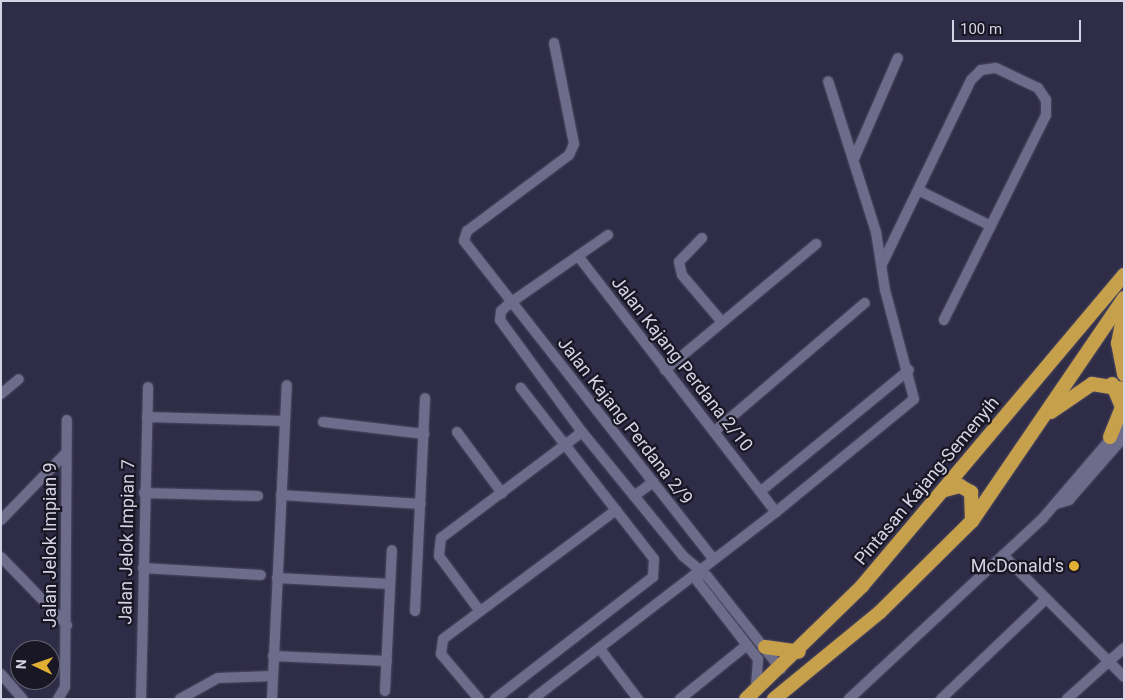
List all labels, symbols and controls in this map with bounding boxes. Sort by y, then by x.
scale bar [955,10,1084,42]
text: 100 m [960,20,1002,38]
street label: Jalan Kajang Perdana 2/10 [607,272,757,456]
street label: Jalan Kajang Perdana 2/9 [553,333,697,509]
street label: Pintasan Kajang-Semenyih [850,392,1004,570]
street label: Jalan Jelok Impian 7 [115,459,139,625]
street label: Jalan Jelok Impian 9 [39,462,61,628]
place label: McDonald's [971,555,1064,577]
marker: McDonald's [1068,560,1080,572]
north arrow [10,640,60,690]
text: N [13,659,29,670]

